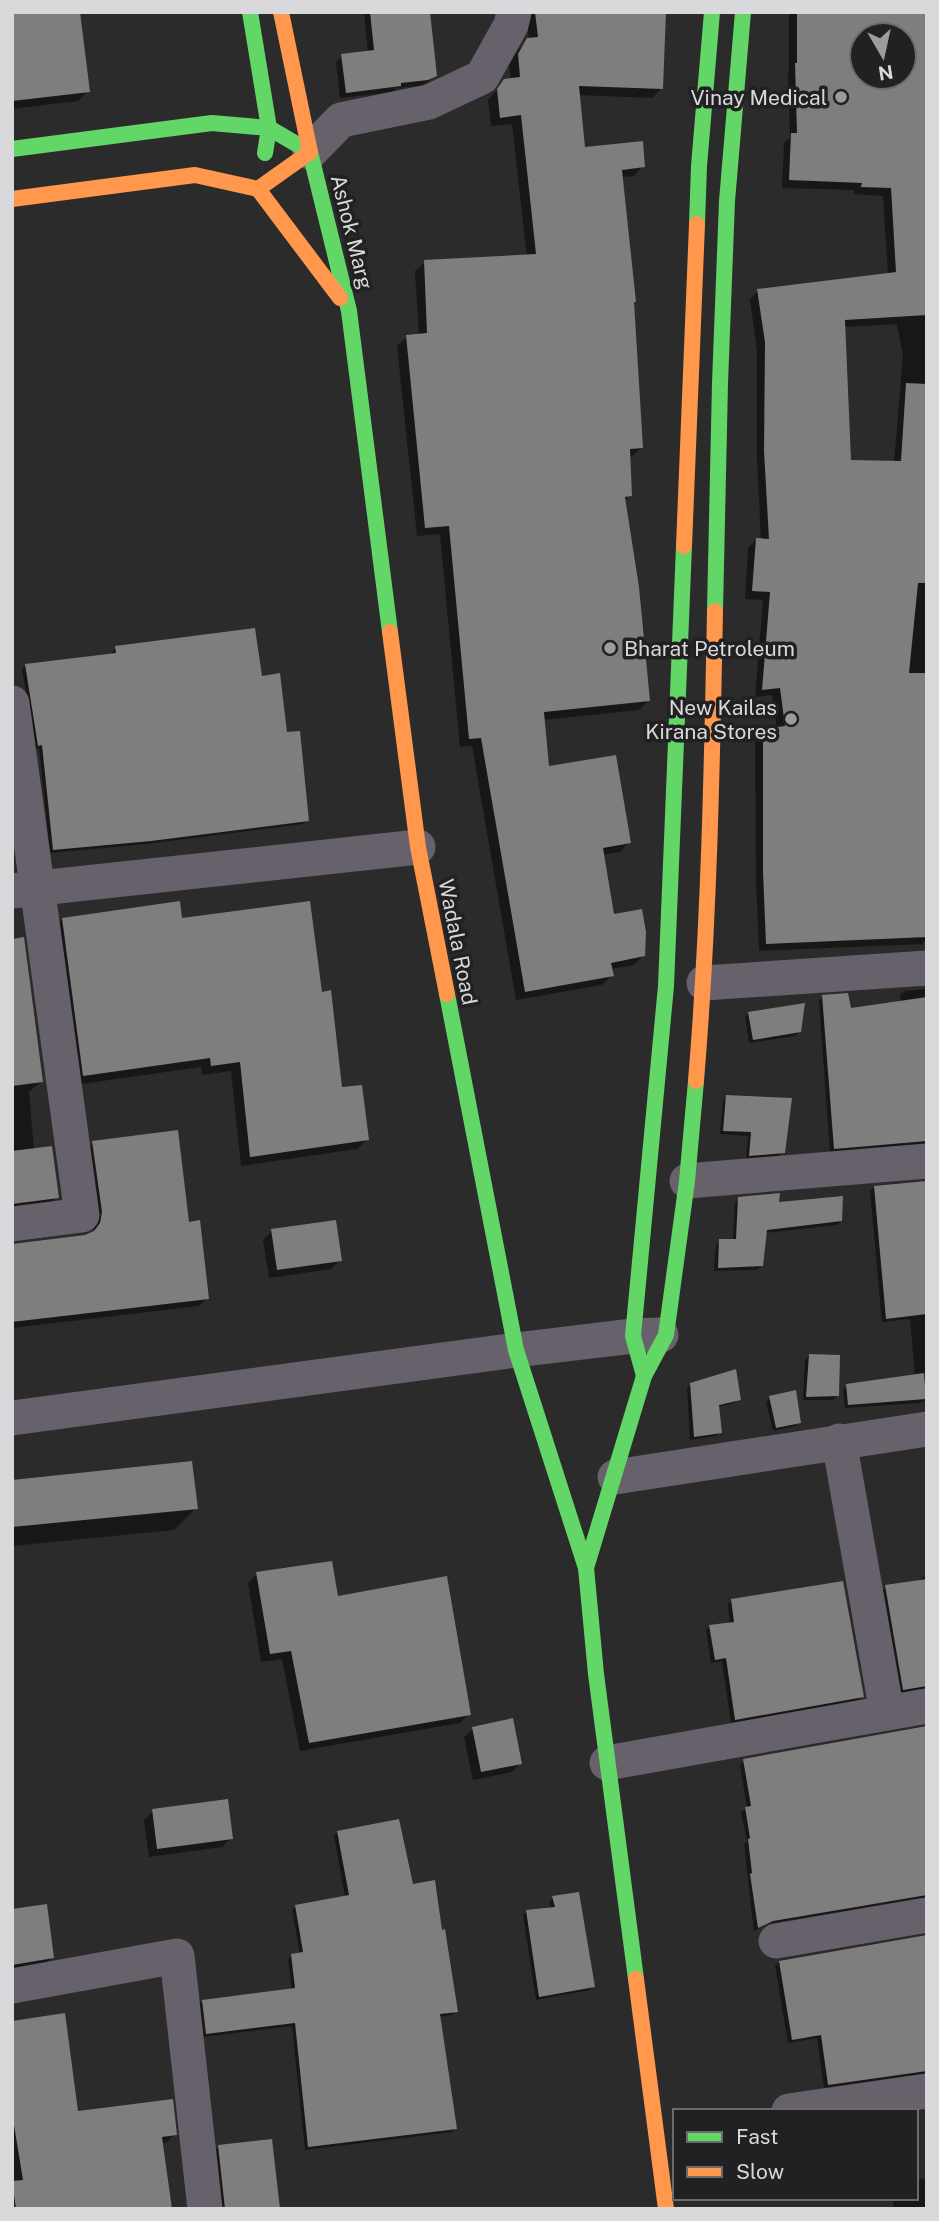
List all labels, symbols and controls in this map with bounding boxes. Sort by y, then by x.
north arrow [848,21,918,91]
text: N [877,61,895,85]
place label: Vinay Medical [690,85,827,110]
marker: Vinay Medical [833,89,849,105]
street label: Ashok Marg [326,172,378,292]
place label: Bharat Petroleum [624,636,795,661]
marker: Bharat Petroleum [602,640,618,656]
place label: New Kailas Kirana Stores [645,695,777,744]
marker: New Kailas Kirana Stores [783,711,799,727]
street label: Wadala Road [434,877,482,1007]
legend [673,2109,918,2200]
text: Fast [736,2124,778,2149]
text: Slow [736,2159,784,2184]

